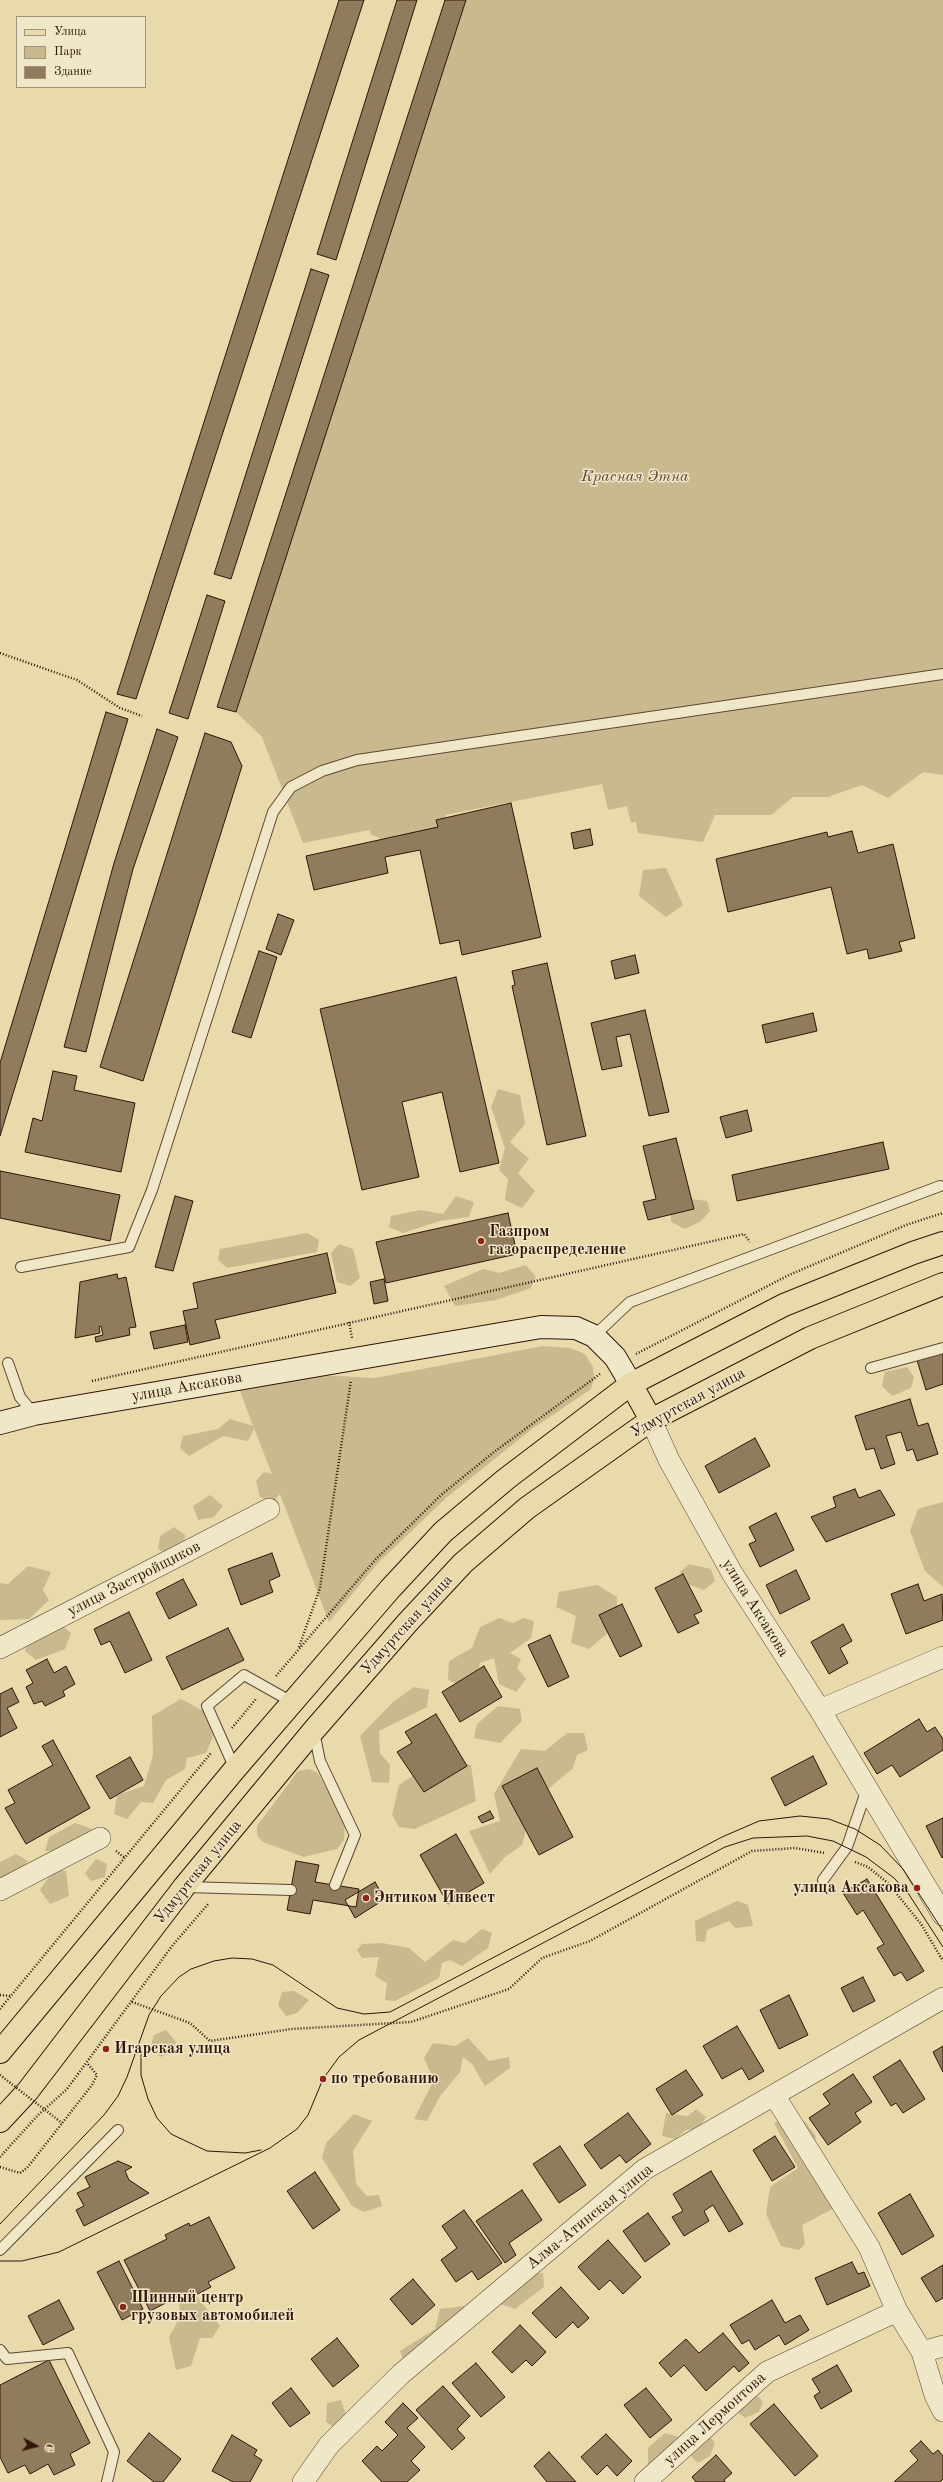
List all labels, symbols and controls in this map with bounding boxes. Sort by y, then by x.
legend [16,16,146,88]
text: Улица [54,26,87,38]
text: Парк [54,46,82,58]
text: Здание [54,66,92,78]
park label: Красная Этна [581,467,689,487]
place label: Газпром газораспределение [489,1222,626,1260]
marker: Газпром газораспределение [476,1236,486,1246]
street label: Удмуртская улица [627,1363,749,1443]
street label: улица Аксакова [130,1368,244,1406]
street label: улица Застройщиков [64,1537,204,1621]
street label: улица Аксакова [717,1555,793,1661]
street label: Удмуртская улица [357,1571,457,1679]
street label: Удмуртская улица [150,1816,246,1928]
place label: улица Аксакова [793,1878,909,1898]
marker: улица Аксакова [912,1883,922,1893]
place label: Энтиком Инвест [374,1888,495,1908]
marker: Энтиком Инвест [361,1893,371,1903]
place label: Игарская улица [114,2039,231,2059]
marker: Игарская улица [101,2044,111,2054]
place label: по требованию [331,2069,438,2089]
marker: по требованию [318,2074,328,2084]
street label: Алма-Атинская улица [523,2160,657,2274]
place label: Шинный центр грузовых автомобилей [131,2288,295,2326]
marker: Шинный центр грузовых автомобилей [118,2302,128,2312]
street label: улица Лермонтова [660,2368,770,2470]
north arrow [16,2426,56,2466]
text: С [43,2443,54,2452]

